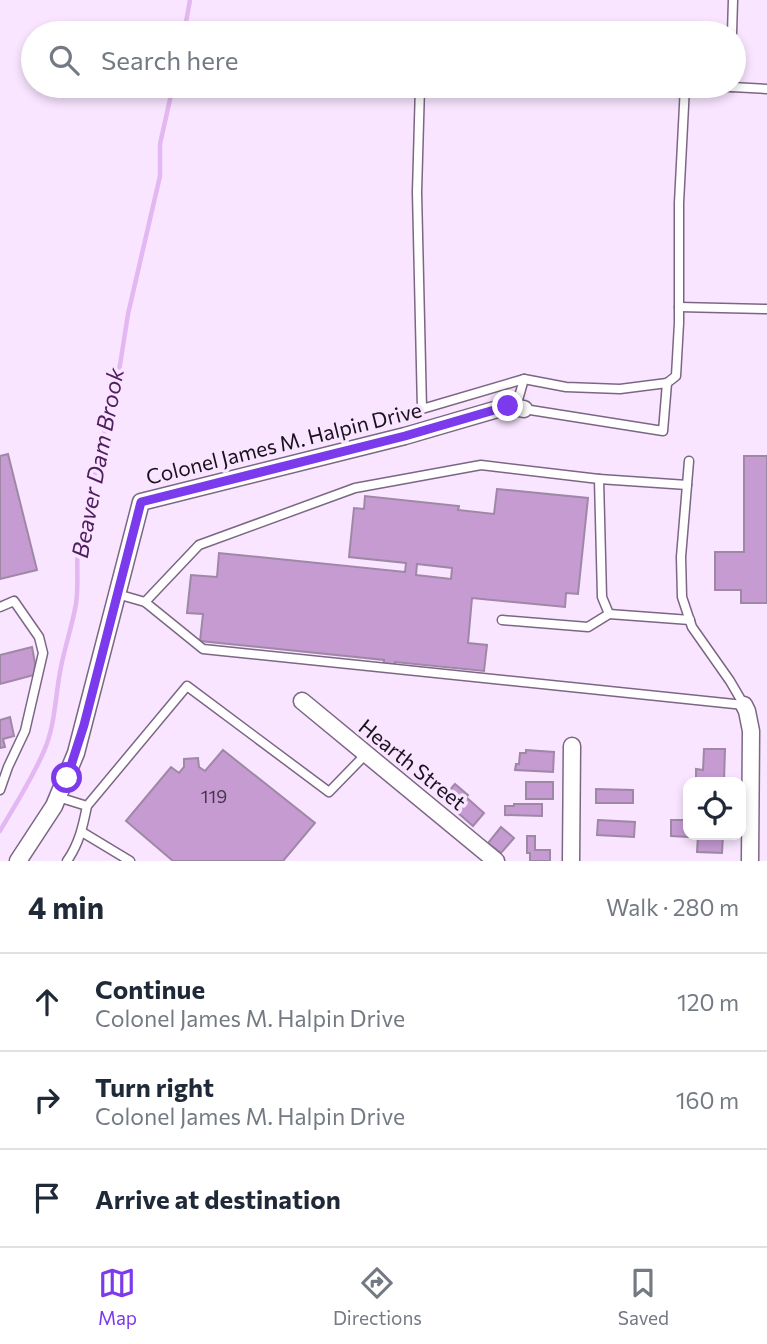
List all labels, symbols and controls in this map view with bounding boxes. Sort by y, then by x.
search box [21,21,746,98]
icon: search [45,41,83,79]
text: Search here [101,44,239,75]
water label: Beaver Dam Brook [65,365,129,560]
route end [492,390,523,421]
street label: Colonel James M. Halpin Drive [143,396,424,489]
street label: Hearth Street [354,713,471,815]
route start [51,762,82,793]
map controls [683,777,746,840]
button: locate [683,777,746,840]
house number: 119 [201,785,227,807]
text: 4 min [28,888,104,925]
text: Walk · 280 m [606,893,739,921]
text: Continue [95,973,205,1004]
icon: ahead [28,983,66,1021]
text: 120 m [677,988,739,1016]
text: Colonel James M. Halpin Drive [95,1004,405,1032]
text: Turn right [95,1071,214,1102]
icon: right [28,1081,66,1119]
text: 160 m [676,1086,739,1114]
text: Colonel James M. Halpin Drive [95,1102,405,1130]
icon: arrive [28,1179,66,1217]
text: Arrive at destination [95,1183,341,1214]
tab: Map [98,1264,137,1329]
tab: Directions [333,1264,422,1329]
tab: Saved [618,1264,669,1329]

